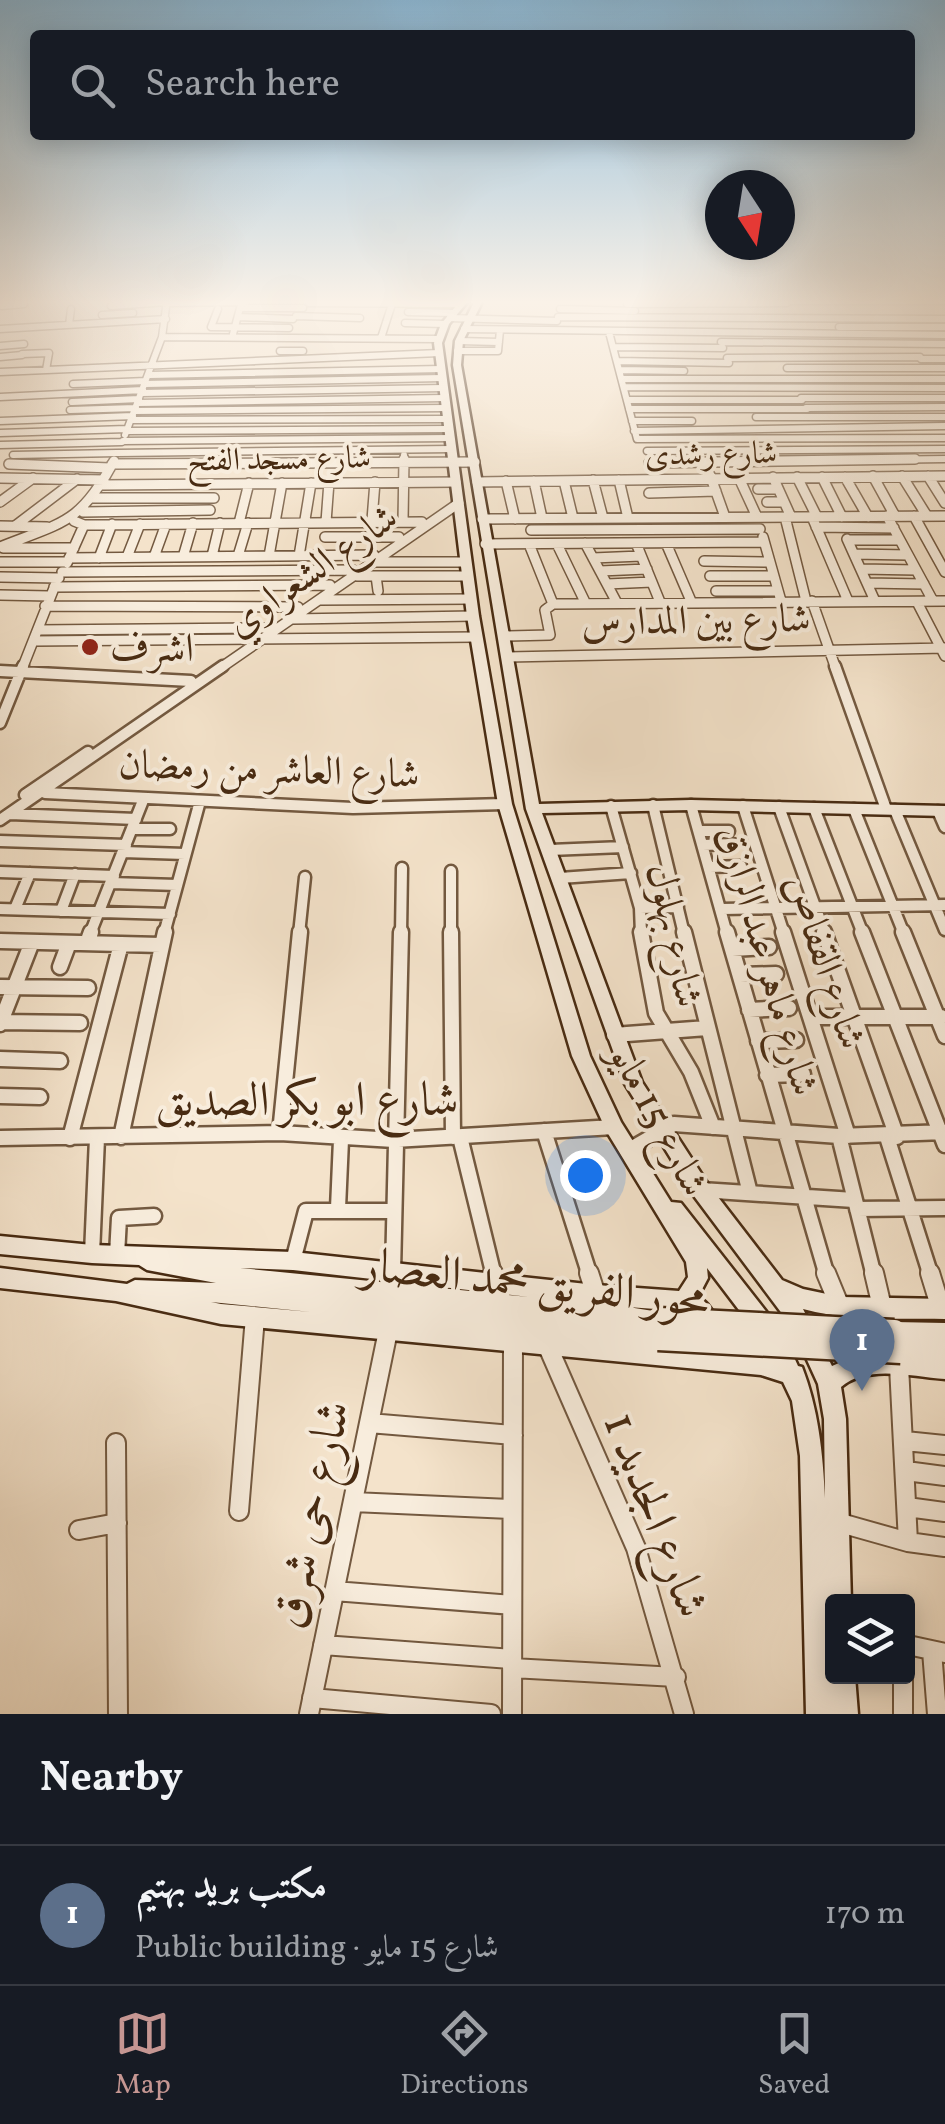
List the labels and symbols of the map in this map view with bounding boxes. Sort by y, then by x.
north arrow [705,170,795,260]
street label: شارع رشدى [644,433,778,481]
street label: شارع مسجد الفتح [187,437,371,488]
street label: شارع الشعراوي [216,492,412,654]
street label: شارع بين المدارس [581,593,811,655]
place label: اشرف [110,623,194,679]
marker: اشرف [79,636,101,658]
street label: شارع العاشر من رمضان [117,739,420,807]
street label: شارع ماهر عبد الرازق [698,819,830,1103]
street label: شارع بهلول [628,859,715,1013]
street label: شارع القفاص [767,868,878,1058]
street label: شارع 15 مايو [589,1031,720,1208]
street label: شارع ابو بكر الصديق [155,1069,459,1138]
your location [560,1150,611,1201]
street label: محور الفريق محمد العصار [353,1233,712,1337]
pin: 1 [830,1308,894,1391]
street label: شارع حى شرق [257,1395,372,1635]
street label: شارع الجديد 1 [582,1403,724,1629]

